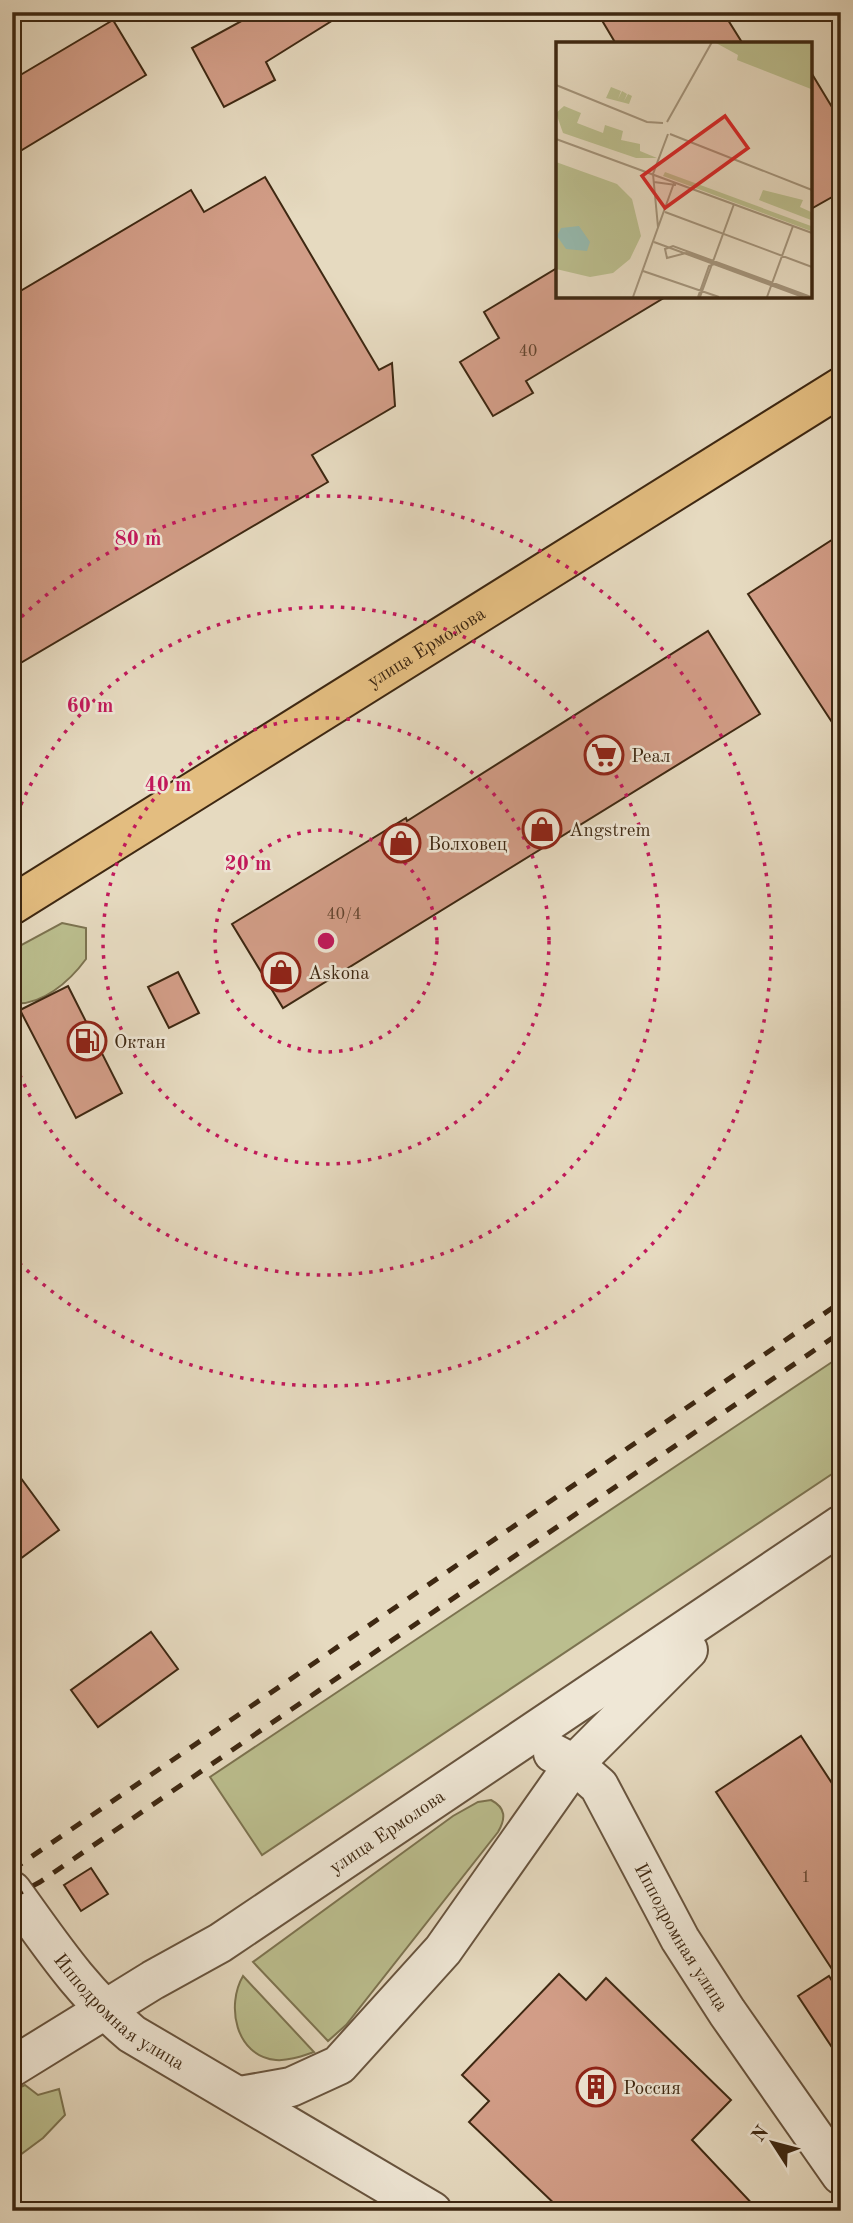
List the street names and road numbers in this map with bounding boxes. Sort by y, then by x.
street label: улица Ермолова [365,604,490,692]
street label: улица Ермолова [327,1787,450,1878]
street label: Ипподромная улица [630,1861,731,2016]
street label: Ипподромная улица [49,1951,187,2075]

